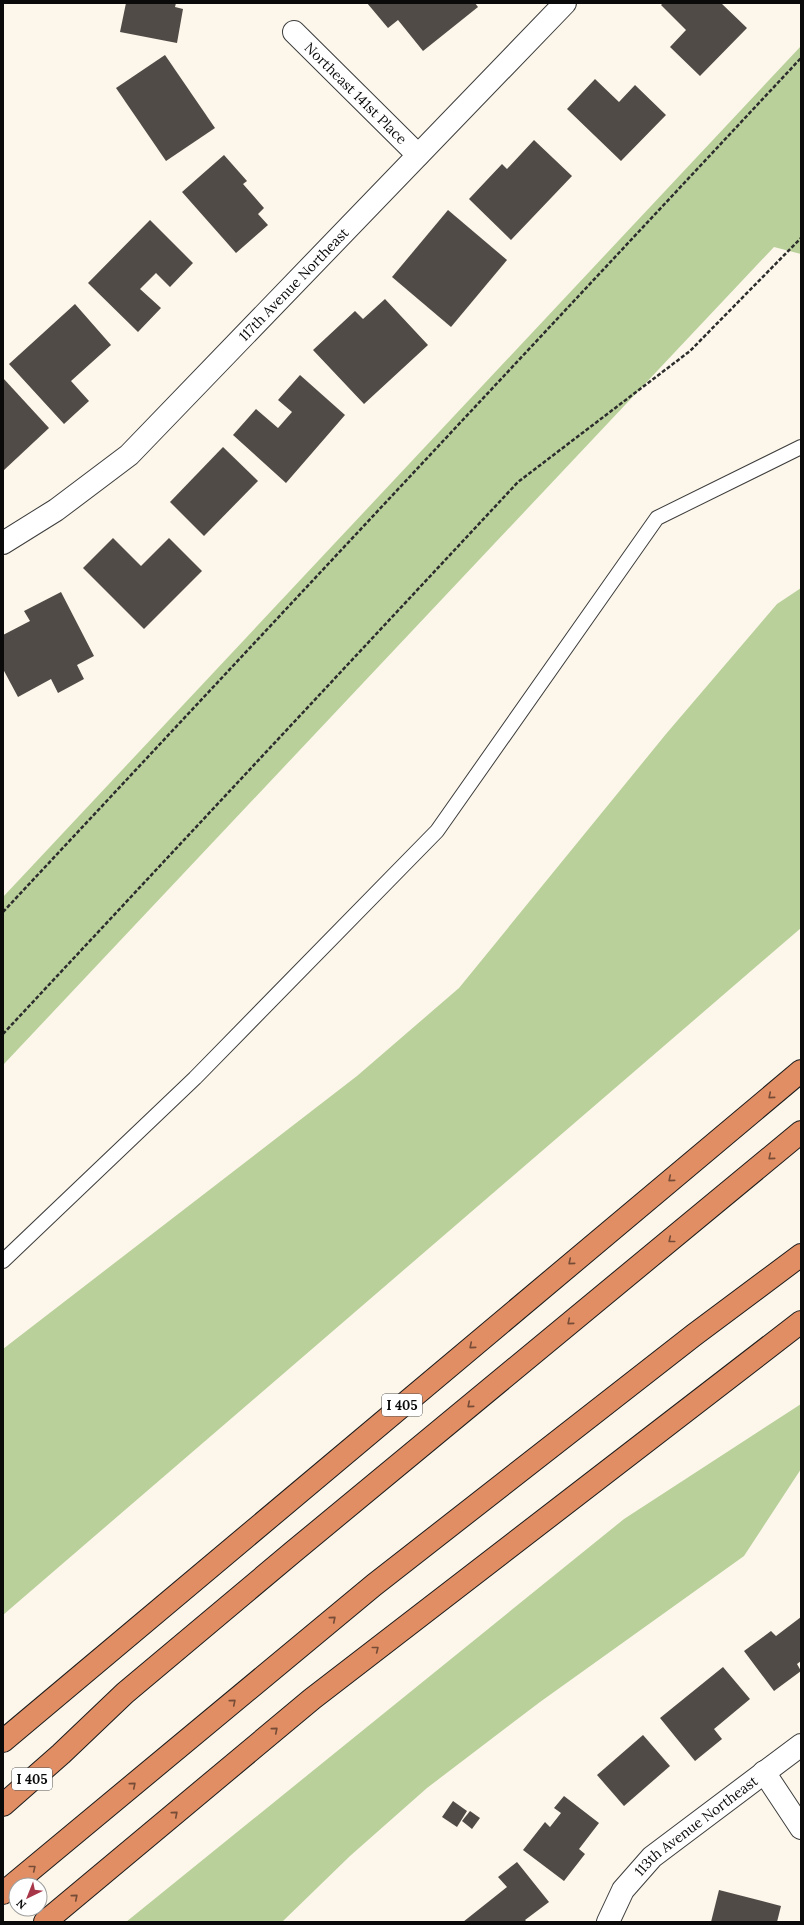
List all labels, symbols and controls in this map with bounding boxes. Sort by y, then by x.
street label: Northeast 141st Place [301,39,411,148]
street label: 117th Avenue Northeast [235,223,353,345]
one-way arrow [768,1091,776,1098]
one-way arrow [768,1153,776,1160]
one-way arrow [668,1174,675,1181]
one-way arrow [668,1235,675,1242]
one-way arrow [569,1258,576,1265]
one-way arrow [568,1318,575,1325]
one-way arrow [469,1342,477,1349]
road number: I 405 [382,1394,422,1416]
one-way arrow [468,1401,475,1408]
one-way arrow [329,1616,336,1623]
one-way arrow [372,1647,379,1654]
one-way arrow [229,1699,236,1706]
one-way arrow [270,1728,277,1735]
road number: I 405 [12,1768,52,1790]
street label: 113th Avenue Northeast [630,1771,762,1880]
one-way arrow [129,1782,136,1789]
one-way arrow [170,1811,177,1818]
one-way arrow [29,1865,36,1872]
north arrow [8,1877,48,1917]
one-way arrow [70,1894,78,1901]
text: N [13,1896,29,1912]

